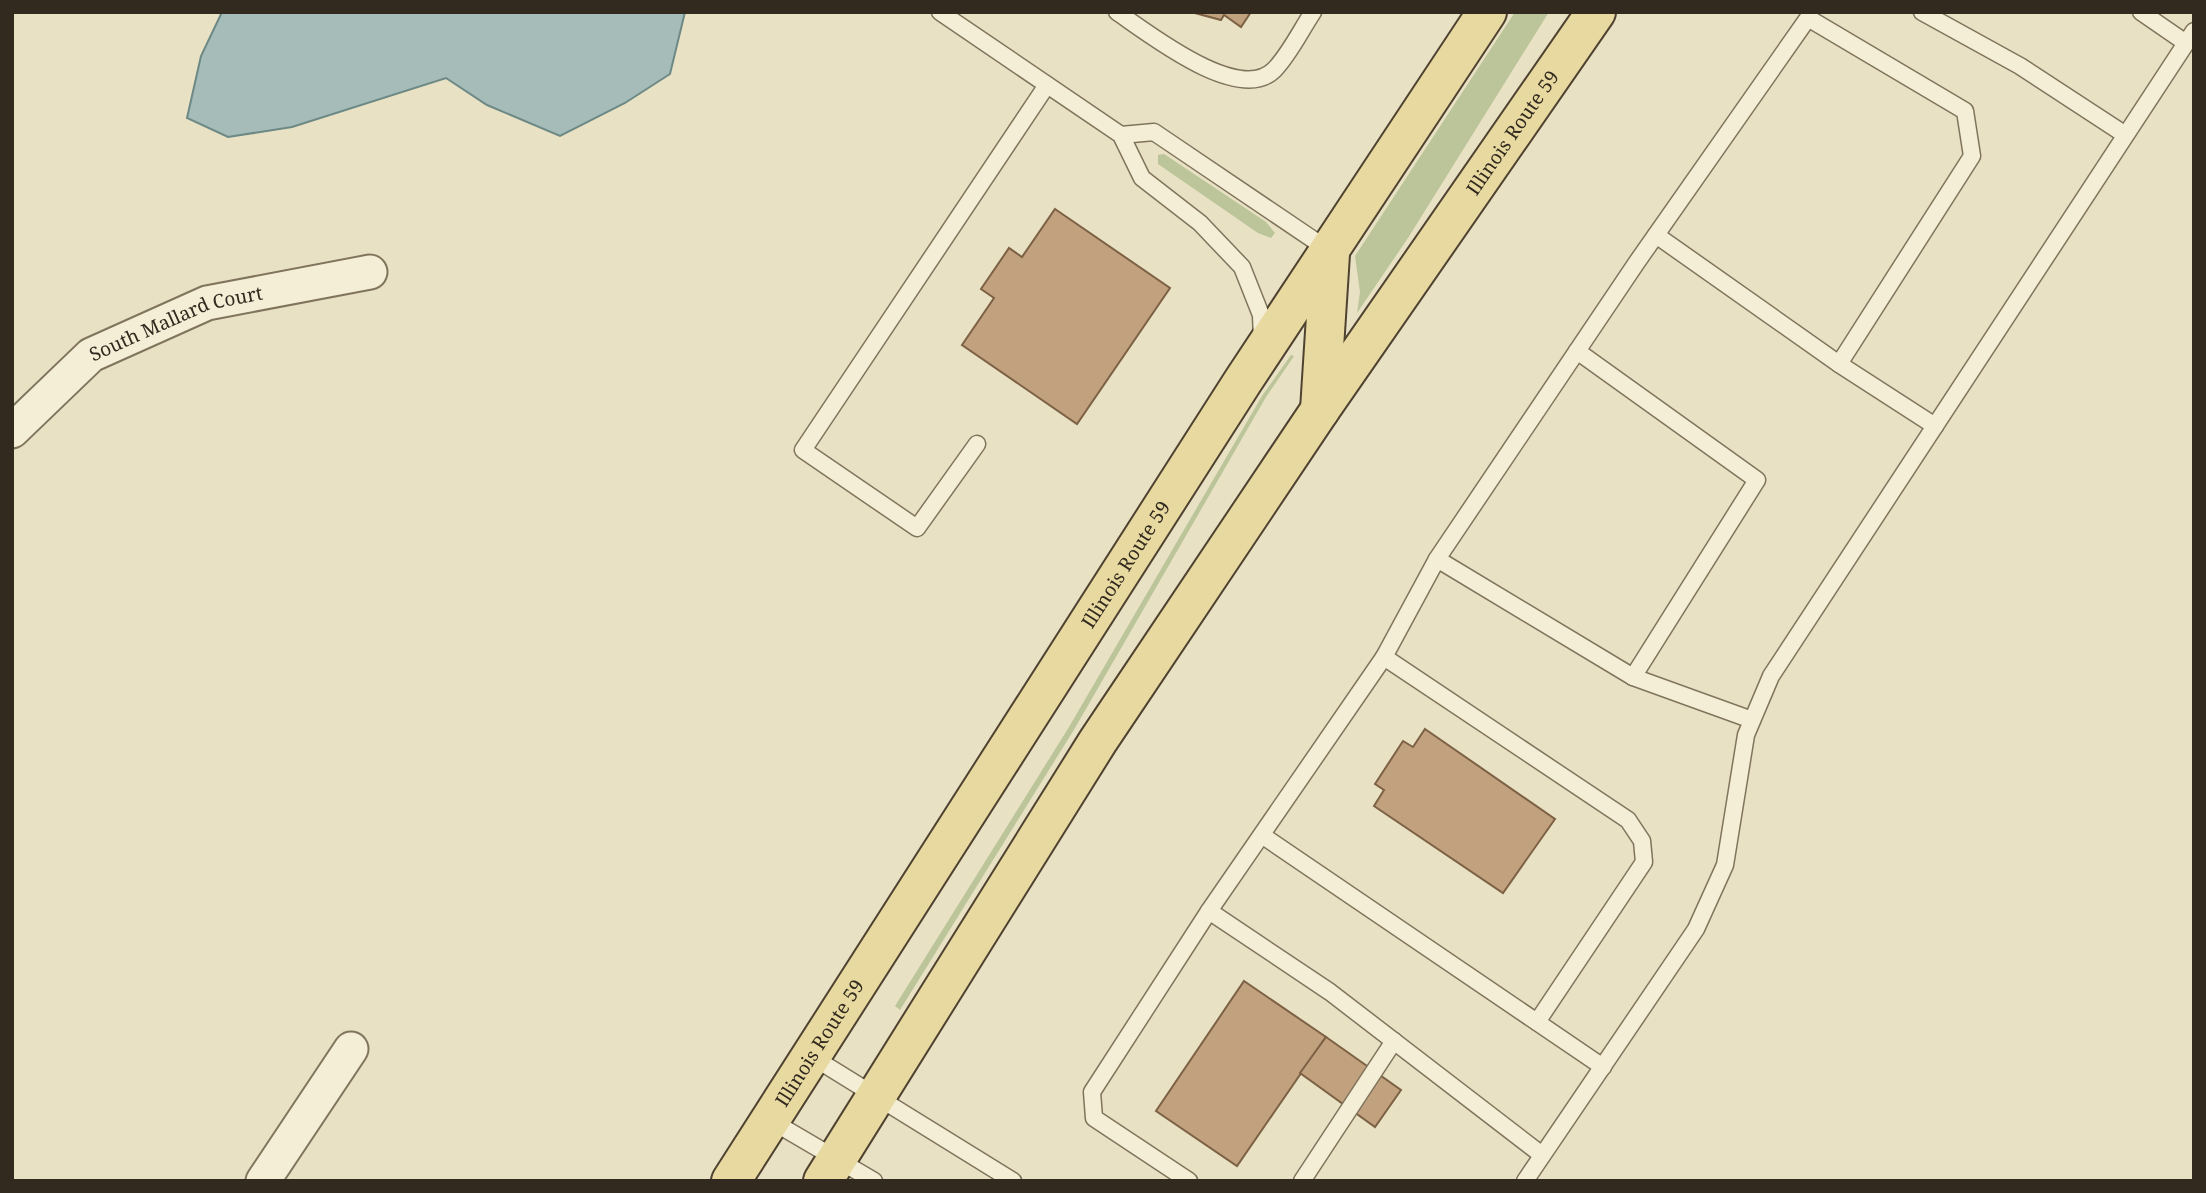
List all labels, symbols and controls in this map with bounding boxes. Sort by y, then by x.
street label: Illinois Route 59 [1460,65,1565,200]
street label: South Mallard Court [85,280,265,367]
street label: Illinois Route 59 [1075,496,1176,633]
street label: Illinois Route 59 [769,974,870,1111]

